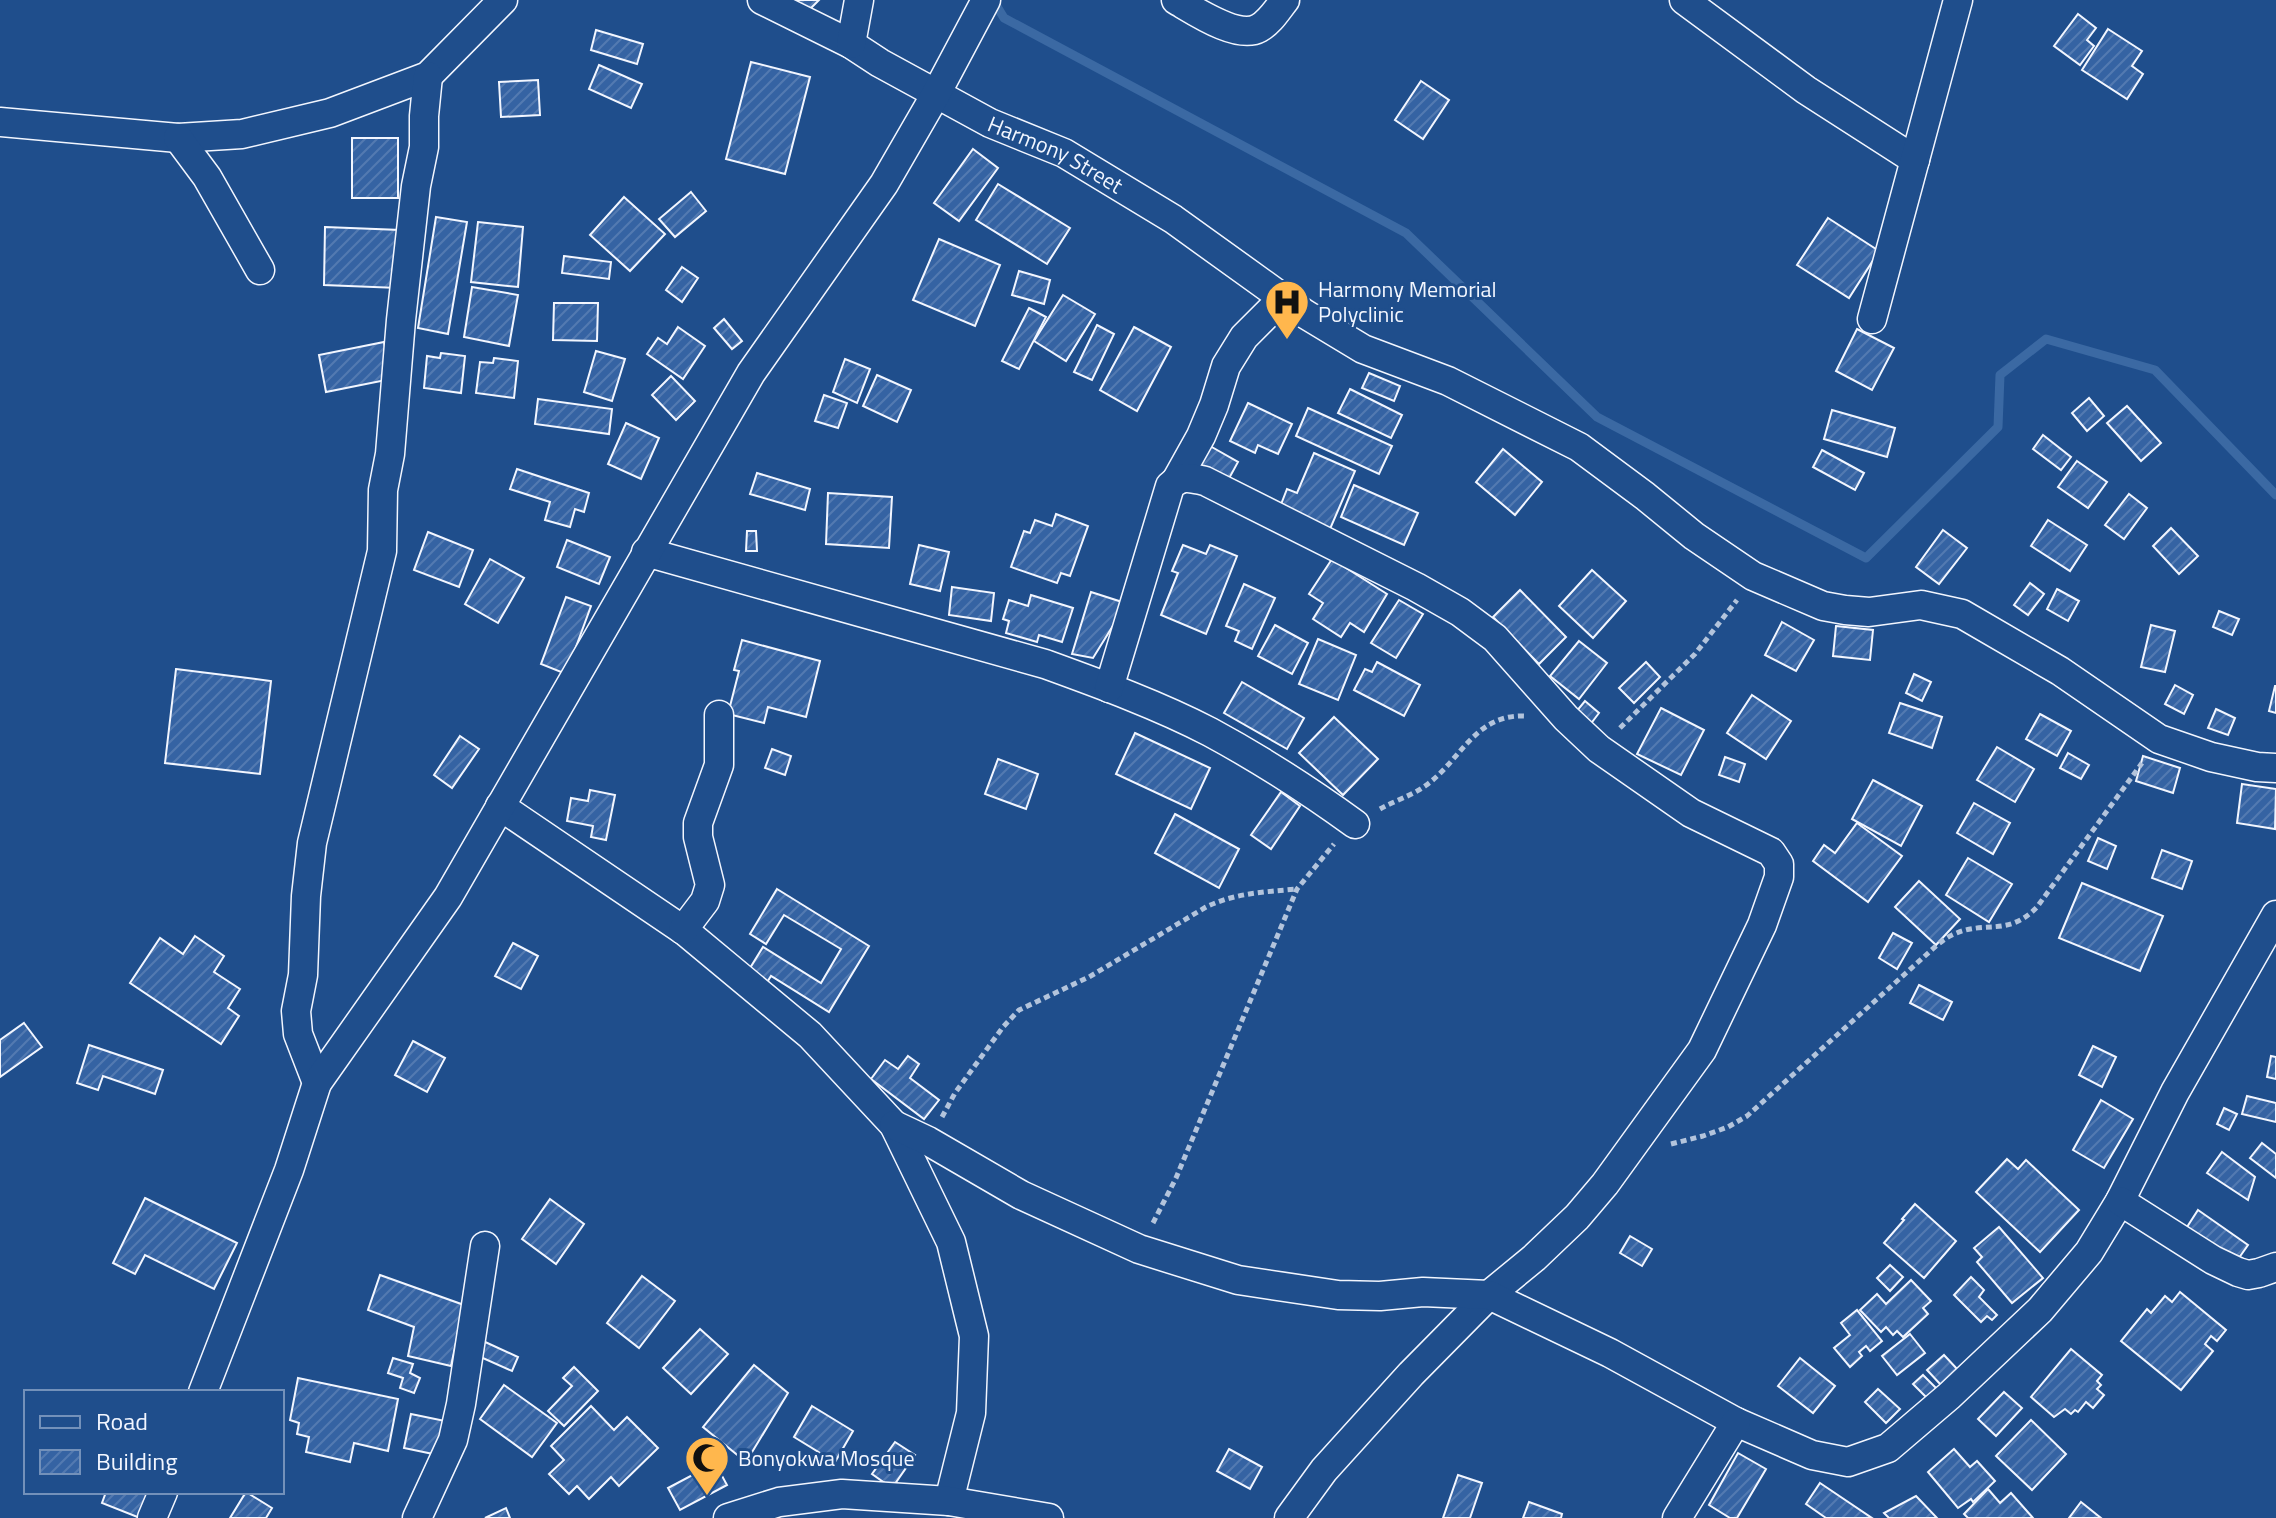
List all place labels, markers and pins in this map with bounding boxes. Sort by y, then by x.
place label: Harmony Memorial Polyclinic [1318,272,1497,331]
hospital icon: Harmony Memorial Polyclinic [1263,278,1311,341]
mosque icon: Bonyokwa Mosque [683,1434,731,1497]
place label: Bonyokwa Mosque [738,1441,915,1475]

